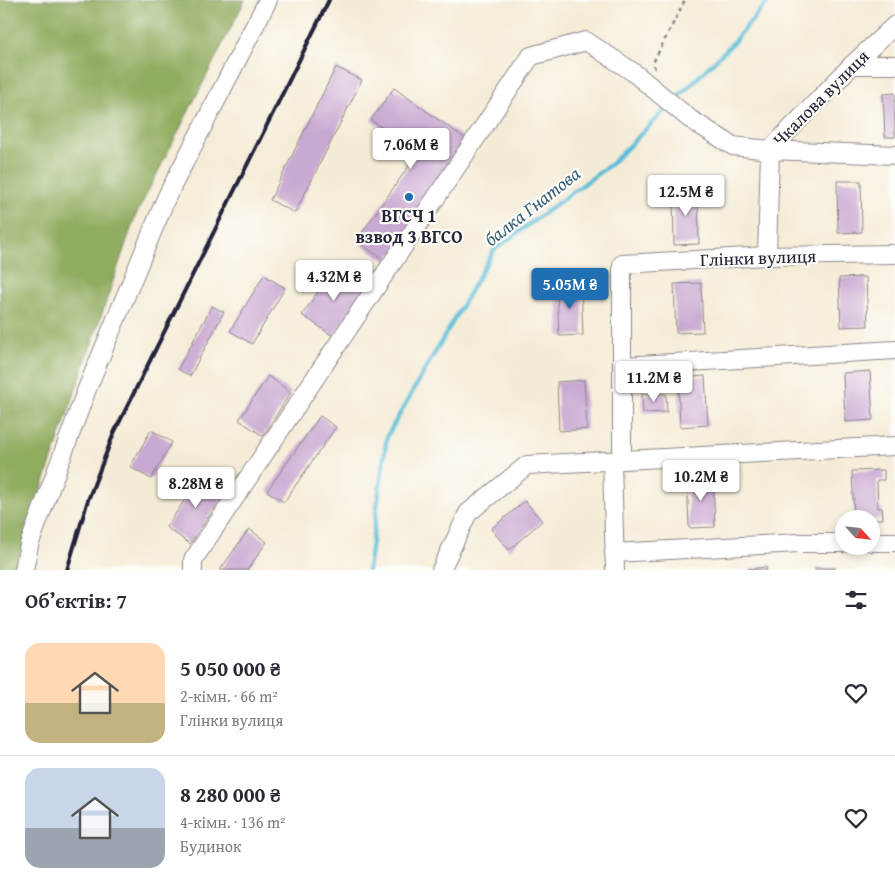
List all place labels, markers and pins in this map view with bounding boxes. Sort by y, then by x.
pin: 7.06M ₴ [365,128,457,170]
pin: 12.5M ₴ [640,174,732,217]
marker: ВГСЧ 1 взвод 3 ВГСО [403,191,415,203]
place label: ВГСЧ 1 взвод 3 ВГСО [355,202,463,250]
pin: 4.32M ₴ [288,260,380,302]
pin: 5.05M ₴ [524,268,616,310]
pin: 11.2M ₴ [608,360,700,403]
pin: 10.2M ₴ [655,460,747,502]
pin: 8.28M ₴ [150,466,242,509]

